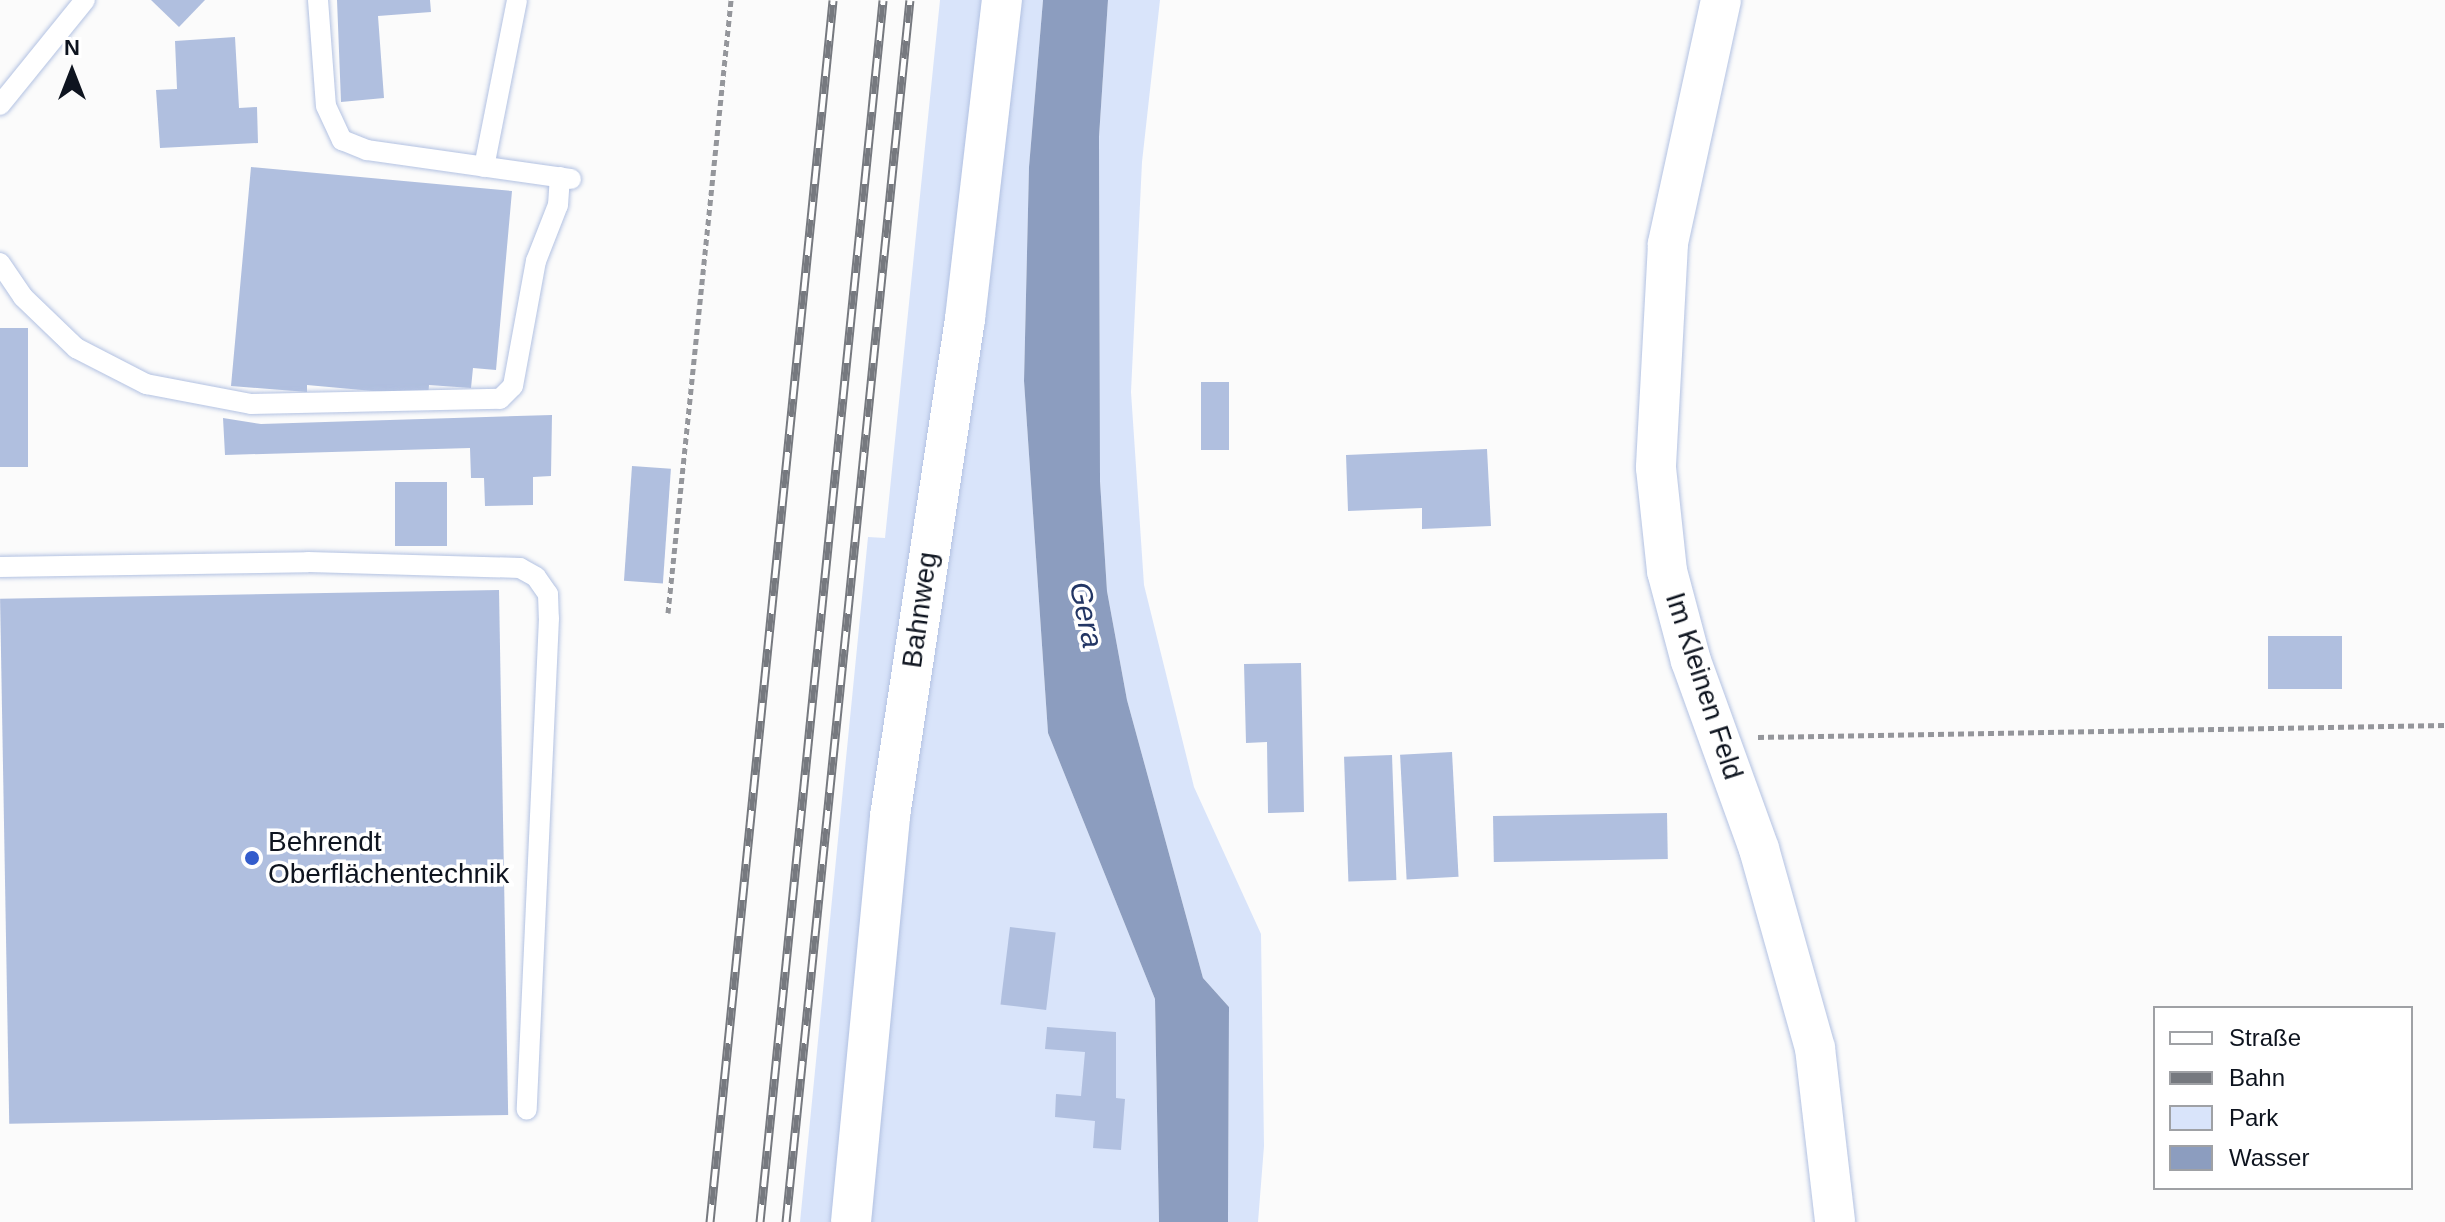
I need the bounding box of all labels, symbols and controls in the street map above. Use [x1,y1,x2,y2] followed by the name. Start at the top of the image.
[32,32,112,112] north arrow
[64,35,80,60] text: N
[895,550,945,670] street label: Bahnweg
[1061,579,1111,651] water label: Gera
[1658,588,1750,784] street label: Im Kleinen Feld
[268,825,509,891] place label: Behrendt Oberflächentechnik
[243,849,261,867] marker: Behrendt Oberflächentechnik
[2153,1006,2413,1190] legend
[2229,1024,2301,1051] text: Straße
[2229,1064,2285,1091] text: Bahn
[2229,1104,2278,1131] text: Park
[2229,1144,2309,1171] text: Wasser

